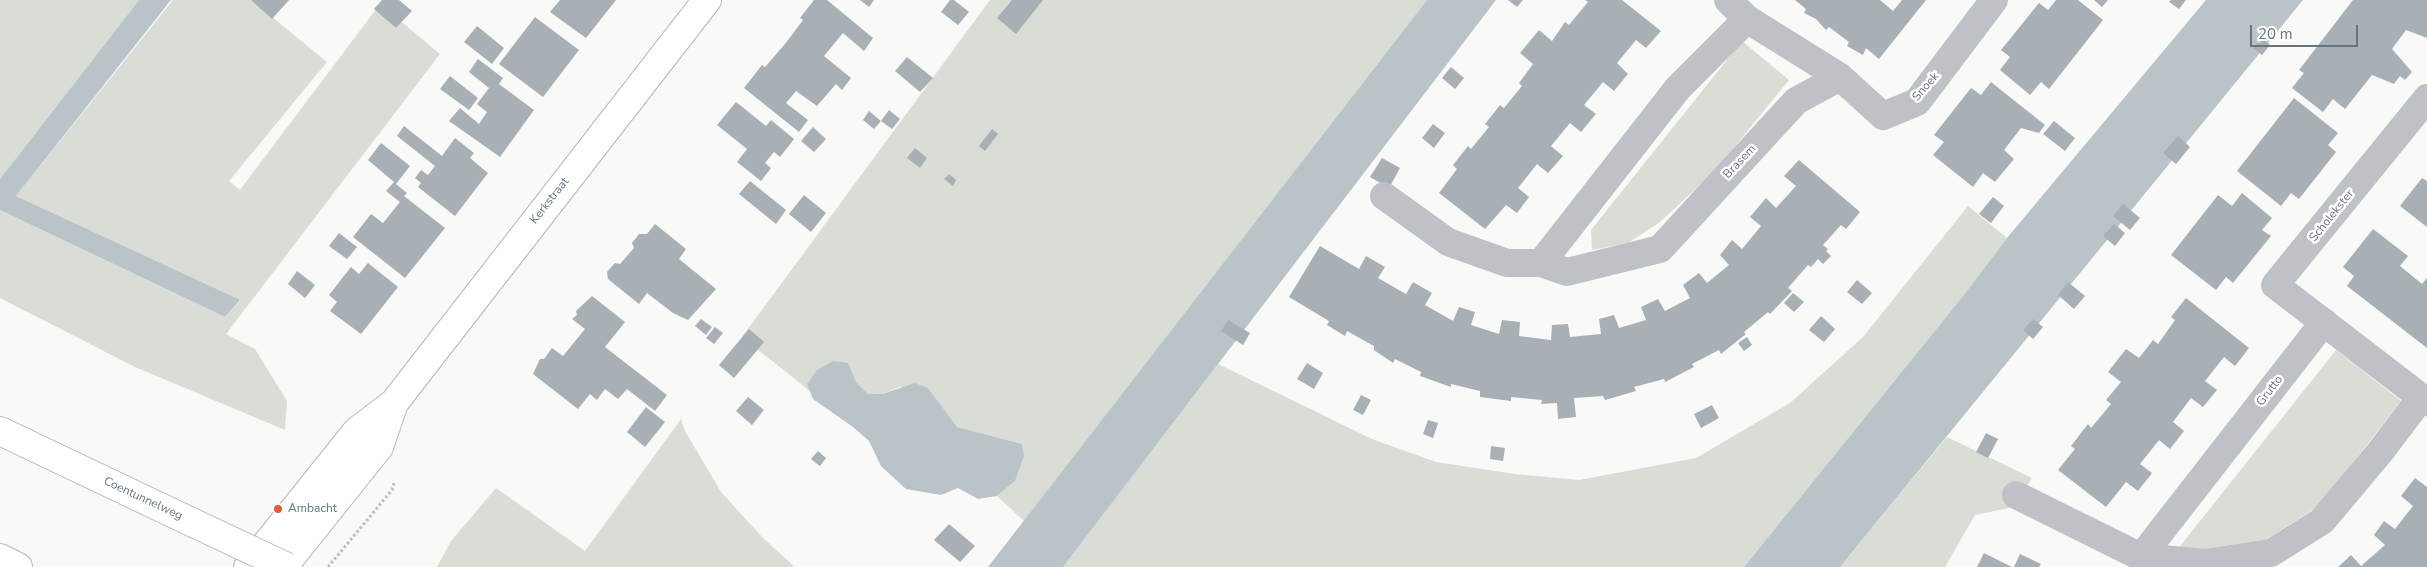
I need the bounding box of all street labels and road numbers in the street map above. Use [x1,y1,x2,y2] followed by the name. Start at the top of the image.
[1910,70,1942,104] street label: Snoek
[1721,142,1759,182] street label: Brasem
[527,175,573,227] street label: Kerkstraat
[2307,187,2357,245] street label: Scholekster
[2254,373,2286,409] street label: Grutto
[101,474,185,524] street label: Coentunnelweg

